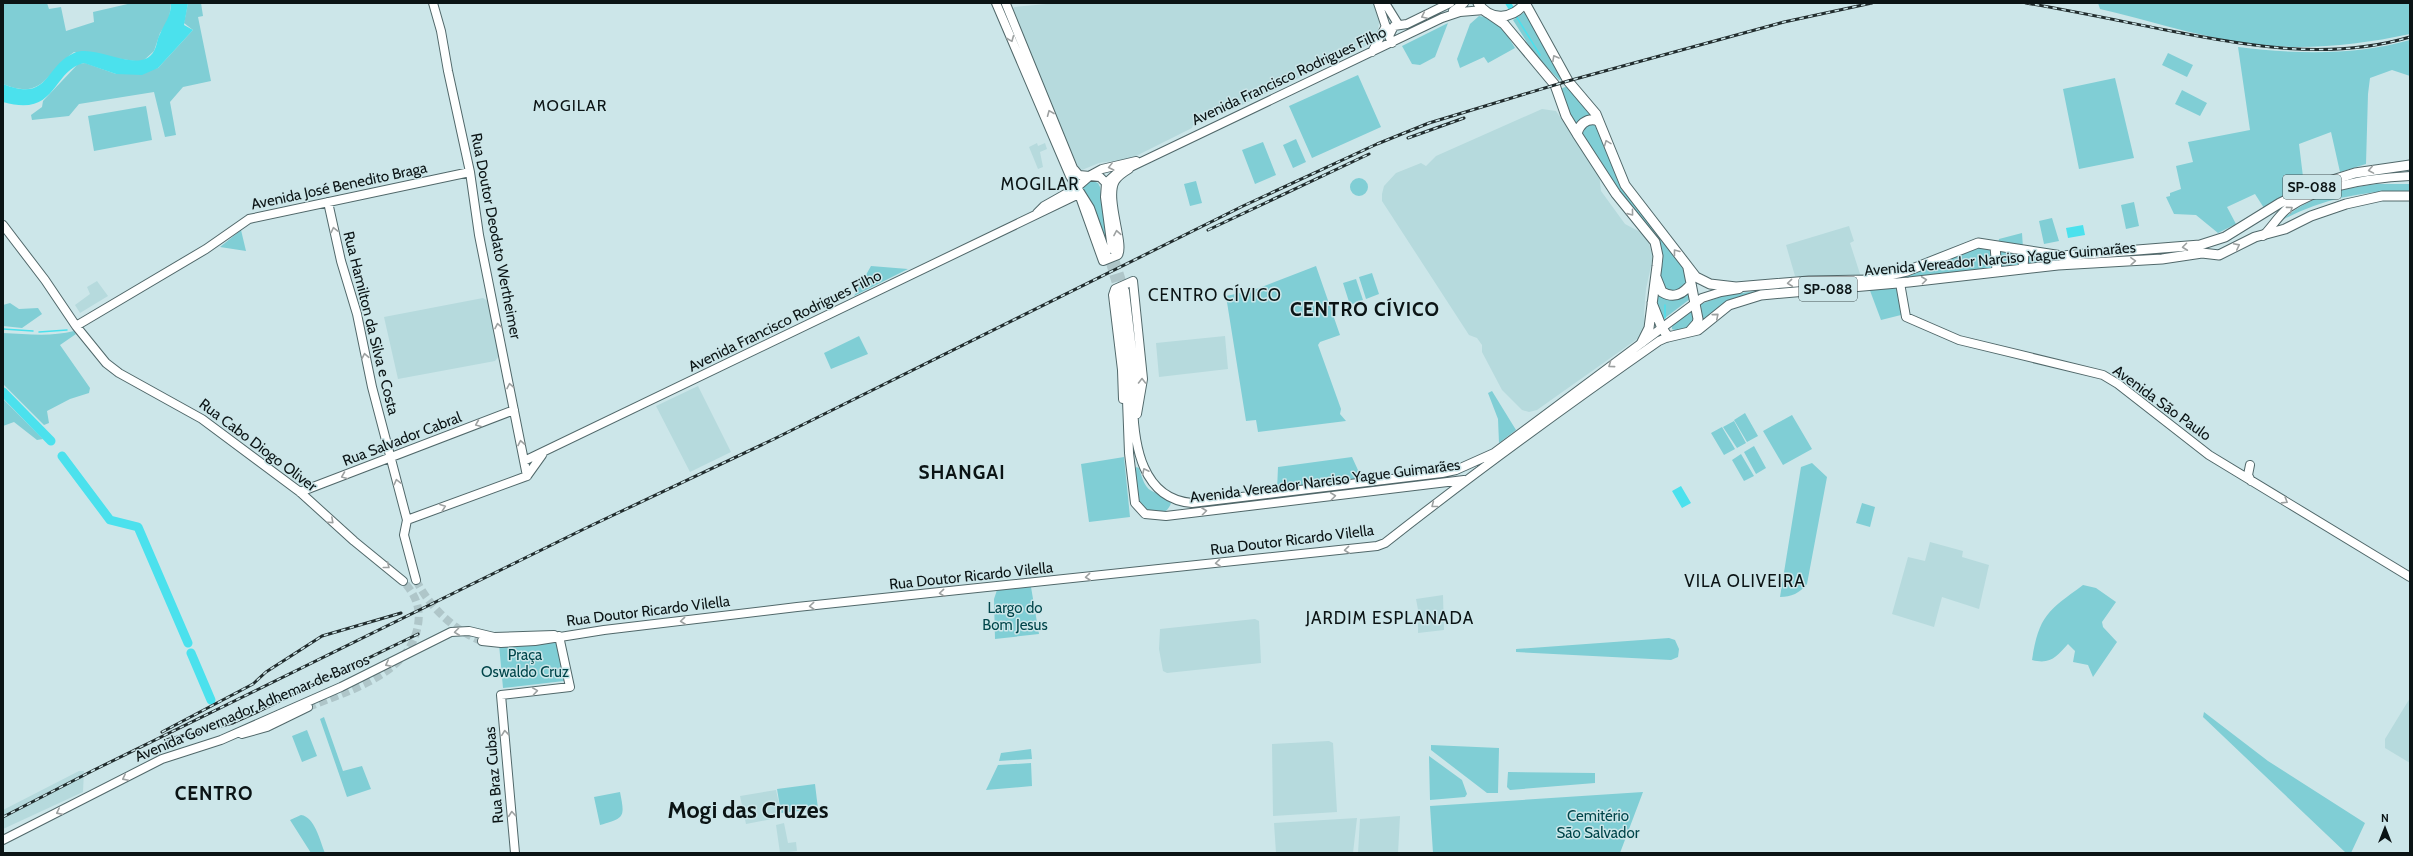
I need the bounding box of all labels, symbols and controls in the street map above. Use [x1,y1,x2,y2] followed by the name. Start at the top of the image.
[1421,11,1429,19] one-way arrow
[1189,23,1389,129] street label: Avenida Francisco Rodrigues Filho
[1006,36,1014,43] one-way arrow
[1553,55,1560,62] one-way arrow
[533,96,607,115] district label: MOGILAR
[1046,109,1054,116] one-way arrow
[467,131,525,341] street label: Rua Doutor Deodato Wertheimer
[1603,140,1611,147] one-way arrow
[249,158,429,213] street label: Avenida José Benedito Braga
[1108,162,1114,170] one-way arrow
[2368,165,2374,174] one-way arrow
[1001,174,1079,194] district label: MOGILAR
[2283,175,2341,199] road number: SP-088
[2286,206,2293,214] one-way arrow
[1627,208,1634,215] one-way arrow
[330,227,338,233] one-way arrow
[339,229,403,417] street label: Rua Hamilton da Silva e Costa
[1113,230,1122,236] one-way arrow
[1864,238,2136,280] street label: Avenida Vereador Narciso Yague Guimarães
[2182,242,2188,251] one-way arrow
[2233,243,2240,251] one-way arrow
[1674,250,1681,257] one-way arrow
[2130,256,2136,265] one-way arrow
[685,266,885,376] street label: Avenida Francisco Rodrigues Filho
[1921,276,1927,285] one-way arrow
[1799,277,1857,301] road number: SP-088
[1787,278,1793,287] one-way arrow
[1148,284,1282,305] district label: CENTRO CÍVICO
[1290,297,1440,321] district label: CENTRO CÍVICO
[1711,313,1719,321] one-way arrow
[495,323,503,329] one-way arrow
[362,353,370,359] one-way arrow
[1608,361,1615,368] one-way arrow
[2109,361,2215,445] street label: Avenida São Paulo
[1138,378,1147,384] one-way arrow
[506,383,515,389] one-way arrow
[196,395,321,495] street label: Rua Cabo Diogo Oliver
[340,408,464,470] street label: Rua Salvador Cabral
[475,420,482,428] one-way arrow
[517,440,525,446] one-way arrow
[1189,455,1461,507] street label: Avenida Vereador Narciso Yague Guimarães
[918,461,1006,484] district label: SHANGAI
[1142,468,1150,475] one-way arrow
[340,472,347,480] one-way arrow
[394,479,402,485] one-way arrow
[1330,492,1337,501] one-way arrow
[2281,496,2288,503] one-way arrow
[1431,500,1438,507] one-way arrow
[440,503,447,512] one-way arrow
[1201,507,1207,516] one-way arrow
[326,516,334,524] one-way arrow
[1209,521,1376,559] street label: Rua Doutor Ricardo Vilella
[1344,545,1350,554] one-way arrow
[888,558,1055,594] street label: Rua Doutor Ricardo Vilella
[1215,559,1221,568] one-way arrow
[382,561,389,568] one-way arrow
[1684,571,1806,591] district label: VILA OLIVEIRA
[1085,573,1091,582] one-way arrow
[939,589,945,598] one-way arrow
[565,592,732,630] street label: Rua Doutor Ricardo Vilella
[982,599,1048,634] park label: Largo do Bom Jesus
[809,602,815,611] one-way arrow
[1305,608,1474,628] district label: JARDIM ESPLANADA
[680,616,686,625] one-way arrow
[454,627,460,636] one-way arrow
[481,646,569,681] park label: Praça Oswaldo Cruz
[132,650,372,766] street label: Avenida Governador Adhemar de Barros
[385,659,392,667] one-way arrow
[532,686,538,695] one-way arrow
[481,726,507,824] street label: Rua Braz Cubas
[501,730,510,736] one-way arrow
[122,774,129,781] one-way arrow
[175,782,253,805] district label: CENTRO
[668,796,829,824] district label: Mogi das Cruzes
[55,807,63,815] one-way arrow
[1557,807,1640,842] park label: Cemitério São Salvador
[2365,808,2405,848] north arrow
[508,811,517,817] one-way arrow
[2381,811,2389,825] text: N

